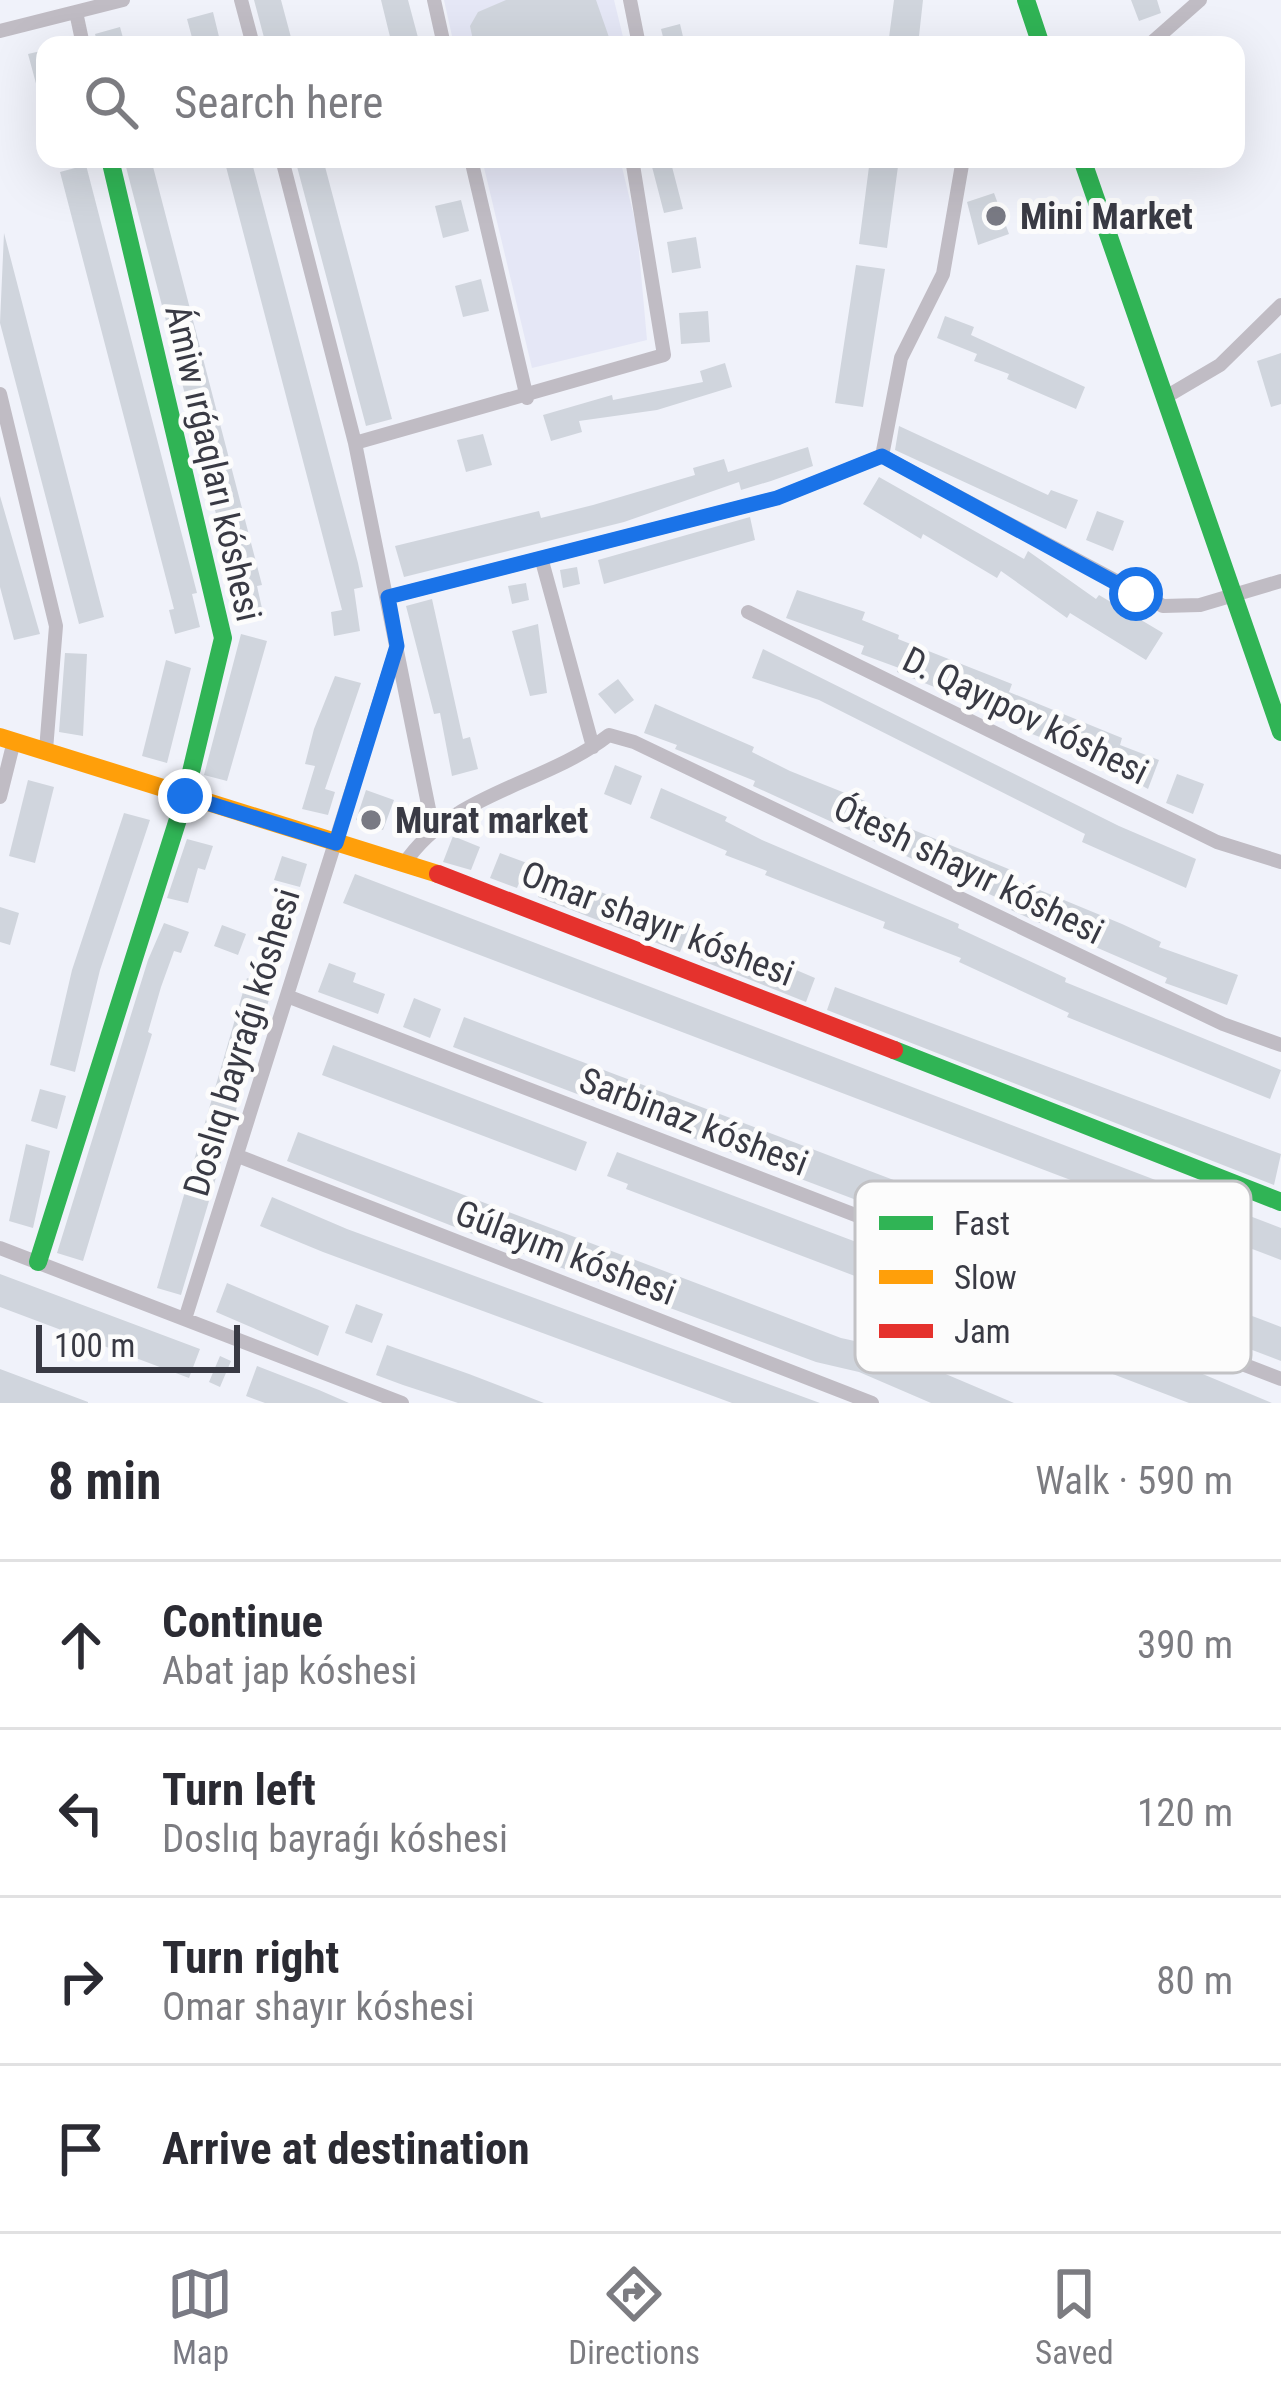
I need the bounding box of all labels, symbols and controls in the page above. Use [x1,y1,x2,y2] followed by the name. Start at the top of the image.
[36,36,1245,168] search box
[78,69,144,135] icon: search
[174,76,383,129] text: Search here
[1020,196,1193,238] place label: Mini Market
[983,203,1009,229] marker: Mini Market
[156,301,271,625] street label: Ámiw ırǵaqları kóshesi
[1109,567,1163,621] route start
[896,638,1155,793] street label: D. Qayıpov kóshesi
[158,769,212,823] route end
[827,786,1110,953] street label: Ótesh shayır kóshesi
[395,800,588,842] place label: Murat market
[358,807,384,833] marker: Murat market
[516,853,800,995] street label: Omar shayır kóshesi
[175,883,309,1201] street label: Doslıq bayraǵı kóshesi
[573,1059,814,1185] street label: Sarbinaz kóshesi
[855,1181,1251,1373] legend
[450,1192,682,1314] street label: Gúlayım kóshesi
[954,1204,1010,1243] text: Fast
[954,1258,1017,1297] text: Slow
[954,1312,1011,1351] text: Jam
[36,1319,240,1372] scale bar
[54,1326,135,1365] text: 100 m
[48,1452,161,1511] text: 8 min
[1035,1458,1233,1504] text: Walk · 590 m
[162,1595,323,1648] text: Continue
[48,1612,114,1678] icon: ahead
[1137,1622,1233,1668] text: 390 m
[162,1648,417,1694] text: Abat jap kóshesi
[162,1763,316,1816] text: Turn left
[48,1780,114,1846] icon: left
[1137,1790,1233,1836] text: 120 m
[162,1816,508,1862] text: Doslıq bayraǵı kóshesi
[162,1931,339,1984] text: Turn right
[48,1948,114,2014] icon: right
[1156,1958,1233,2004] text: 80 m
[162,1984,474,2030] text: Omar shayır kóshesi
[48,2116,114,2182] icon: arrive
[162,2122,530,2175] text: Arrive at destination
[167,2261,233,2372] tab: Map
[568,2261,700,2372] tab: Directions
[1035,2261,1114,2372] tab: Saved

